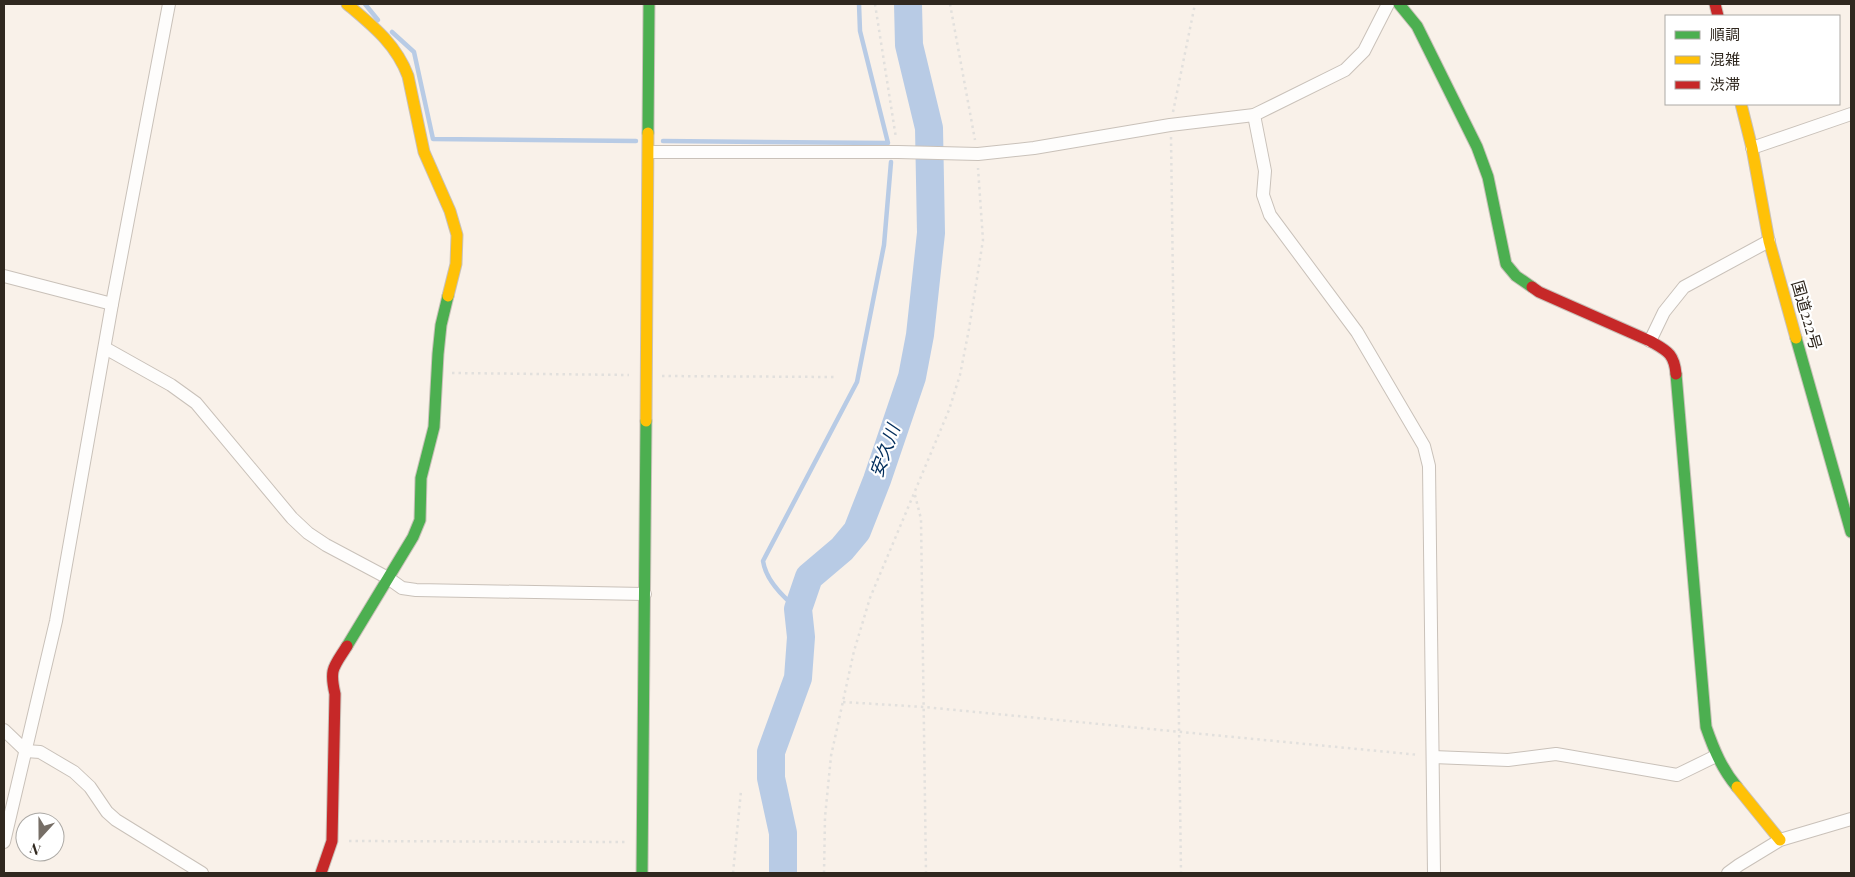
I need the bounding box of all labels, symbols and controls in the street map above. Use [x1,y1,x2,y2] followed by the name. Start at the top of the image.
[1665,15,1840,105] legend
[1710,24,1740,44] text: 順調
[1710,49,1740,69] text: 混雑
[1710,74,1740,94] text: 渋滞
[1788,278,1827,352] street label: 国道222号
[864,419,905,480] water label: 安久川
[15,812,65,862] north arrow
[27,839,43,860] text: N

